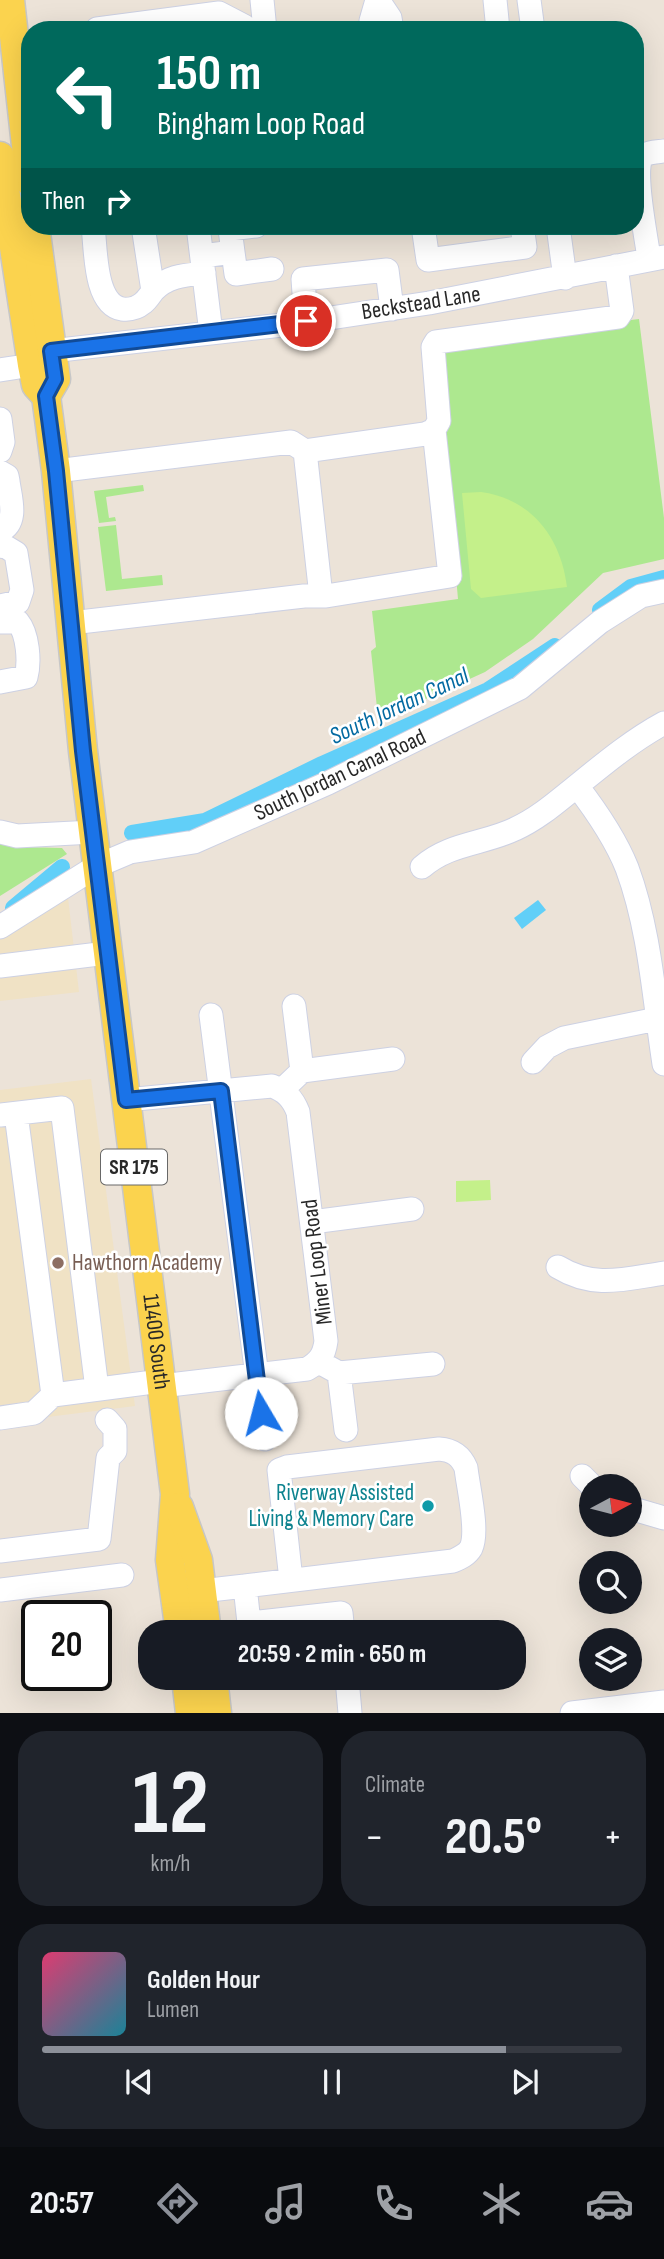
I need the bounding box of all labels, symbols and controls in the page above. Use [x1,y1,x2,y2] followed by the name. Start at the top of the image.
[157,45,261,104] text: 150 m
[42,49,133,140] icon: left
[157,105,365,144] text: Bingham Loop Road
[99,182,137,220] icon: right
[42,186,85,217] text: Then
[360,280,482,326] street label: Beckstead Lane
[276,291,336,351] pin
[287,302,325,340] icon: arrive
[325,661,474,751] water label: South Jordan Canal
[250,723,430,827] street label: South Jordan Canal Road
[101,1150,167,1184] road number: SR 175
[295,1198,339,1326] street label: Miner Loop Road
[72,1249,222,1277] place label: Hawthorn Academy
[50,1255,66,1271] marker: Hawthorn Academy
[136,1293,176,1391] street label: 11400 South
[224,1376,298,1450] position arrow
[579,1474,642,1536] north arrow
[579,1474,642,1691] map controls
[248,1479,414,1533] place label: Riverway Assisted Living & Memory Care
[420,1498,436,1514] marker: Riverway Assisted Living & Memory Care
[579,1551,642,1614] button: search
[21,1600,112,1691] speed limit sign: 20
[579,1628,642,1691] button: layers
[238,1639,426,1670] text: 20:59 · 2 min · 650 m
[132,1750,209,1859] text: 12
[365,1771,425,1799] text: Climate
[445,1806,542,1869] text: 20.5°
[365,1815,384,1860] text: −
[603,1815,622,1860] text: +
[151,1850,190,1878] text: km/h
[147,1965,260,1996] text: Golden Hour
[147,1996,199,2024] text: Lumen
[120,2063,158,2101] icon: previous
[313,2063,351,2101] icon: pause
[506,2063,544,2101] icon: next
[153,2179,202,2228] icon: directions
[261,2179,310,2228] icon: music
[369,2179,418,2228] icon: phone
[477,2179,526,2228] icon: climate
[585,2179,634,2228] icon: car
[30,2184,94,2223] text: 20:57

